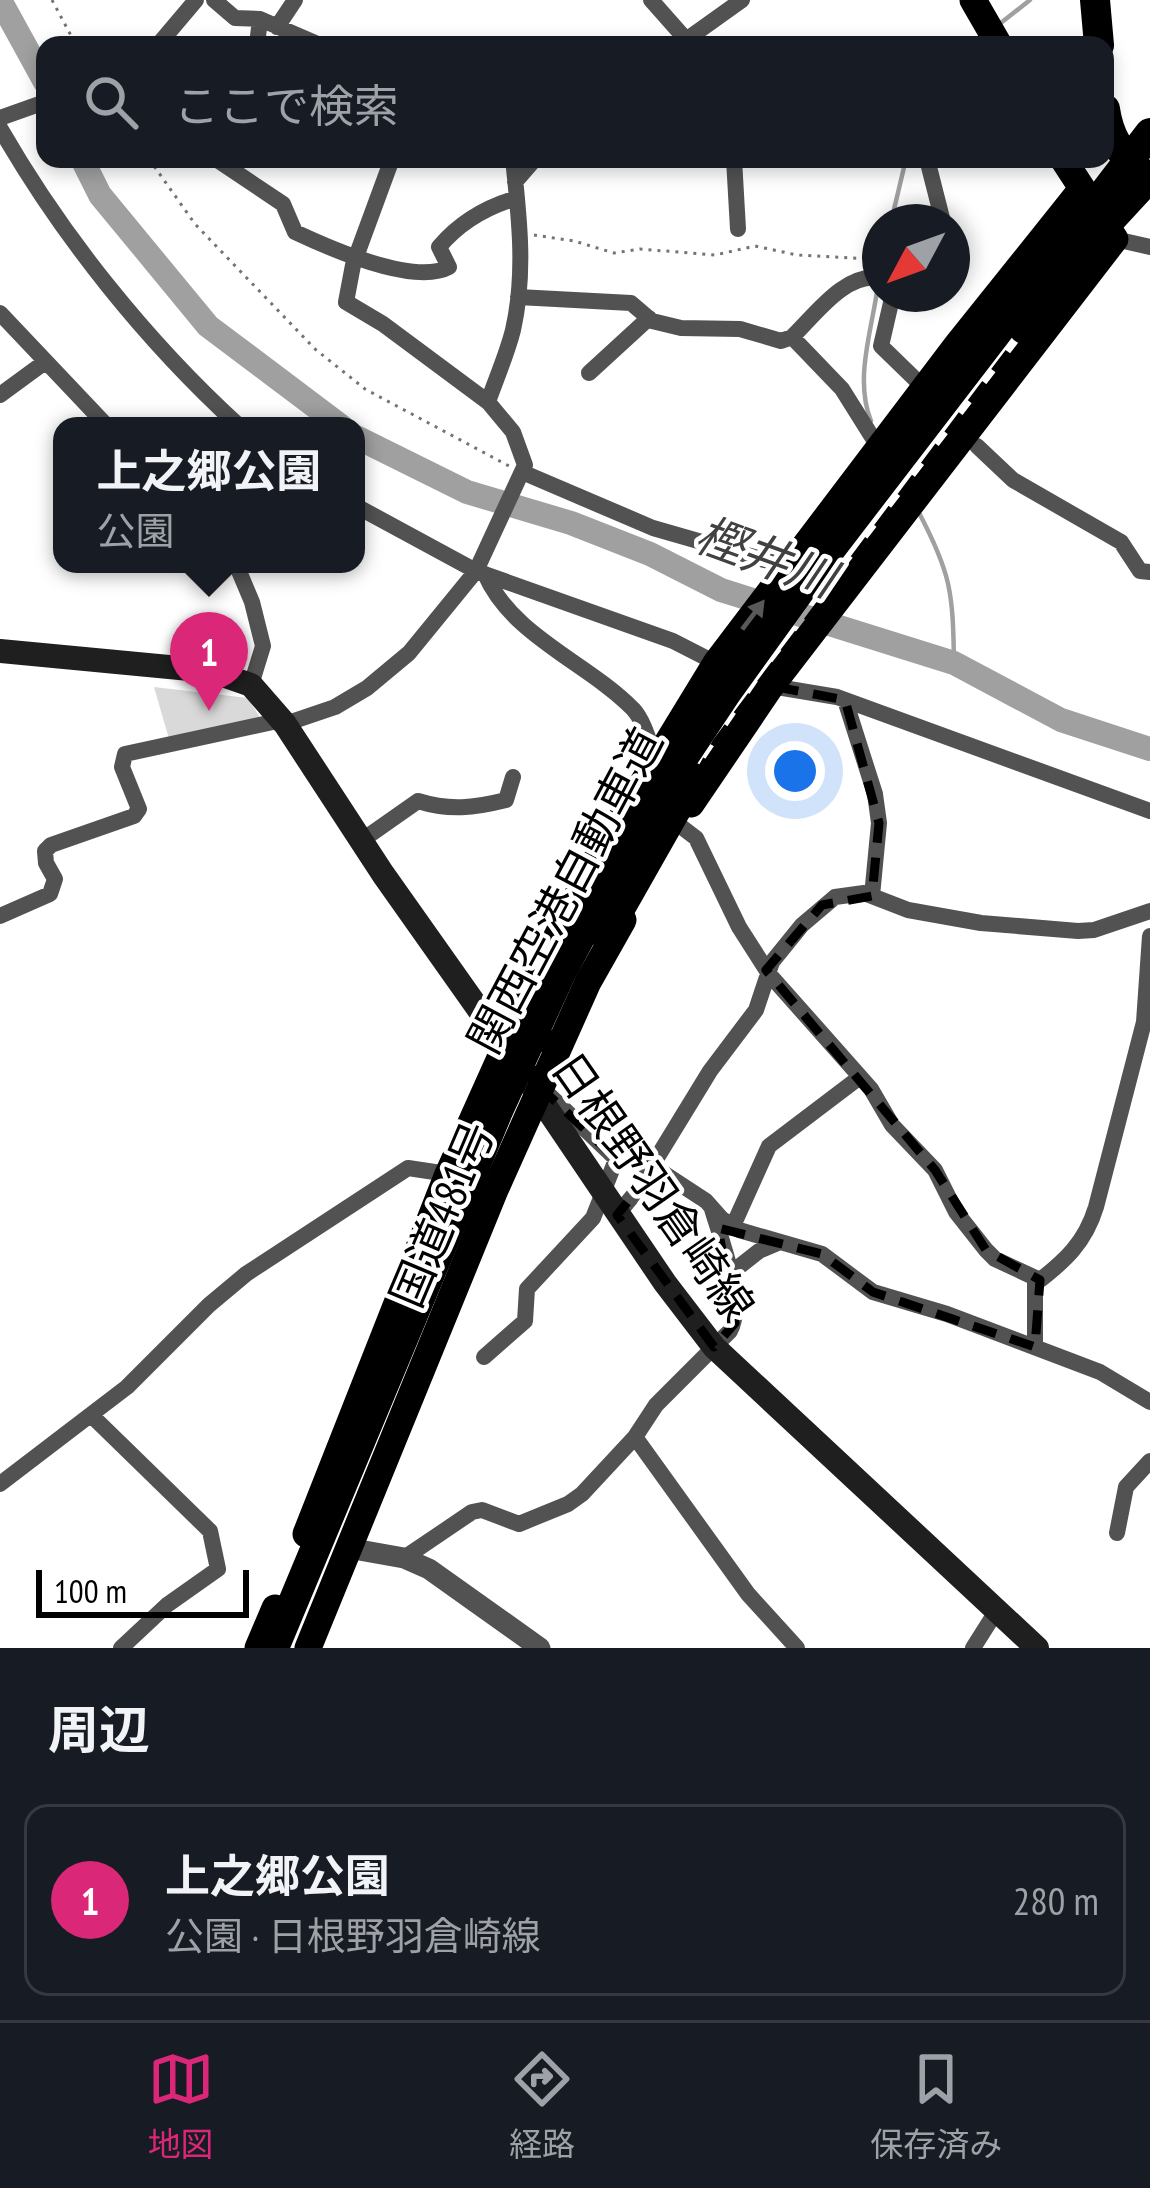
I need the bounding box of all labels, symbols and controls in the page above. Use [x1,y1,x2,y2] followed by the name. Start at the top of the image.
[36,36,1114,168] search box
[78,69,144,135] icon: search
[174,76,399,134] text: ここで検索
[862,204,970,312] north arrow
[53,417,365,573] popup
[96,441,322,499] text: 上之郷公園
[688,502,849,611] water label: 樫井川
[96,505,175,556] text: 公園
[740,599,764,631] one-way arrow
[170,612,248,711] pin: 1
[454,717,674,1063] street label: 関西空港自動車道
[765,741,825,801] your location
[540,1040,768,1332] street label: 日根野羽倉崎線
[376,1113,506,1315] street label: 国道481号
[36,1564,249,1617] scale bar
[54,1569,127,1612] text: 100 m
[48,1696,150,1762] text: 周辺
[165,1846,390,1904] text: 上之郷公園
[81,1875,99,1926] text: 1
[1013,1875,1099,1926] text: 280 m
[165,1910,541,1961] text: 公園 · 日根野羽倉崎線
[148,2046,214,2166] tab: 地図
[509,2046,575,2166] tab: 経路
[870,2046,1002,2166] tab: 保存済み

